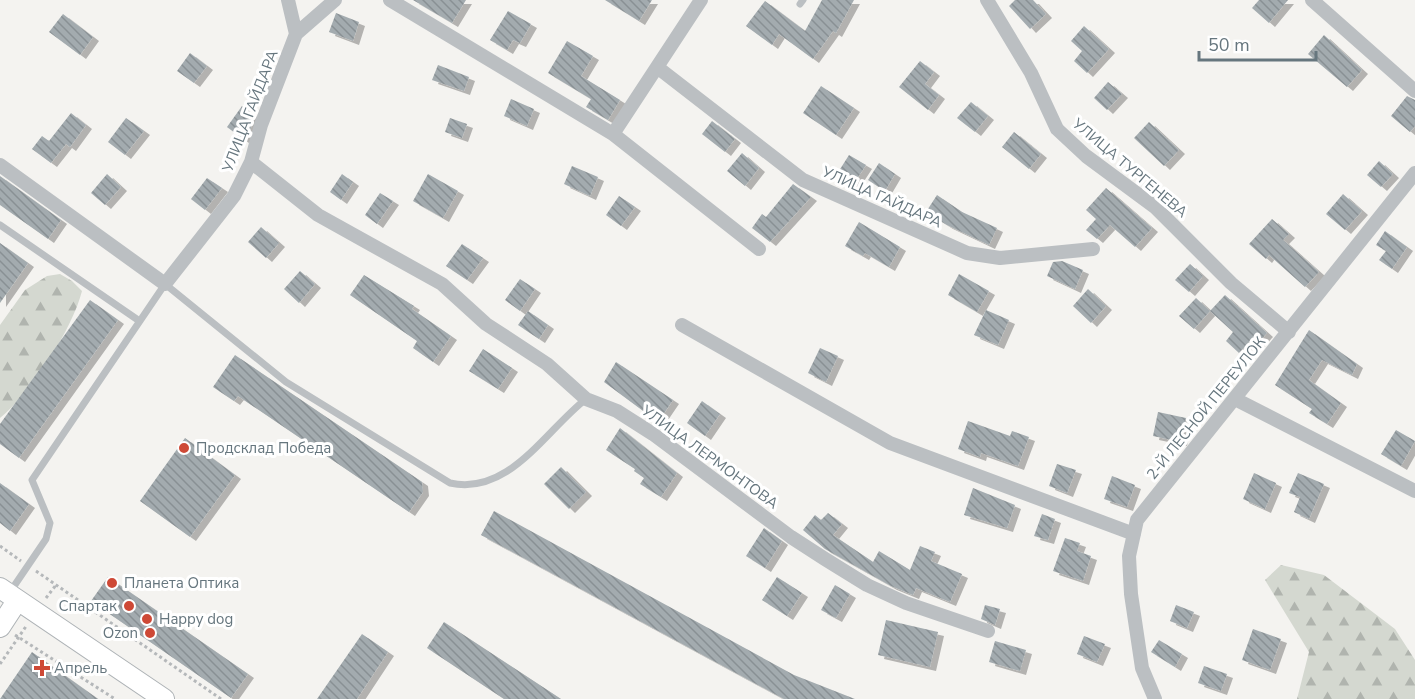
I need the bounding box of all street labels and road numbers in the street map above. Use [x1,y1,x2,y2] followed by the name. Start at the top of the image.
[217,47,283,176] street label: УЛИЦА ГАЙДАРА
[1067,113,1192,222] street label: УЛИЦА ТУРГЕНЕВА
[818,161,945,232] street label: УЛИЦА ГАЙДАРА
[1142,332,1270,484] street label: 2-Й ЛЕСНОЙ ПЕРЕУЛОК
[637,400,782,513] street label: УЛИЦА ЛЕРМОНТОВА

